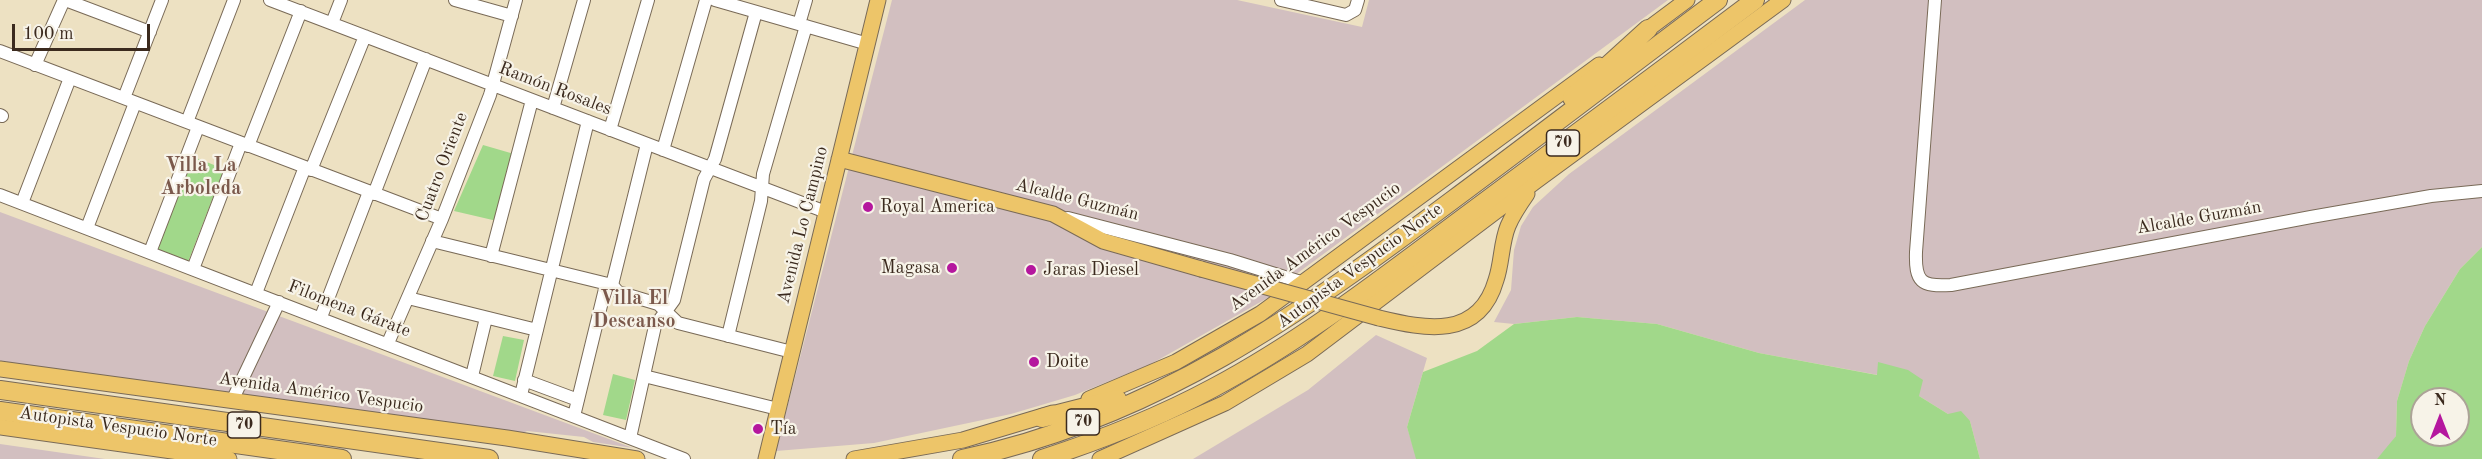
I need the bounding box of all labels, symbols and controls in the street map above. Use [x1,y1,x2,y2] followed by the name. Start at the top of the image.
[15,12,153,50] scale bar
[23,25,74,43] text: 100 m
[495,58,615,120] street label: Ramón Rosales
[411,109,473,225] street label: Cuatro Oriente
[1546,130,1580,156] road number: 70
[773,144,833,306] street label: Avenida Lo Campino
[161,154,241,201] district label: Villa La Arboleda
[1013,174,1141,226] street label: Alcalde Guzmán
[1225,178,1405,316] street label: Avenida Américo Vespucio
[880,196,995,218] place label: Royal America
[2135,196,2263,240] street label: Alcalde Guzmán
[1273,199,1447,333] street label: Autopista Vespucio Norte
[861,200,875,214] marker: Royal America
[881,257,940,279] place label: Magasa
[1043,259,1139,281] place label: Jaras Diesel
[945,261,959,275] marker: Magasa
[1024,263,1038,277] marker: Jaras Diesel
[285,276,413,342] street label: Filomena Gárate
[592,287,676,334] district label: Villa El Descanso
[1046,351,1088,373] place label: Doite
[1027,355,1041,369] marker: Doite
[217,368,425,418] street label: Avenida Américo Vespucio
[2410,387,2470,447] north arrow
[2434,393,2446,409] text: N
[18,402,218,452] street label: Autopista Vespucio Norte
[1066,409,1100,435] road number: 70
[228,412,260,438] road number: 70
[770,418,797,440] place label: Tía
[751,422,765,436] marker: Tía

